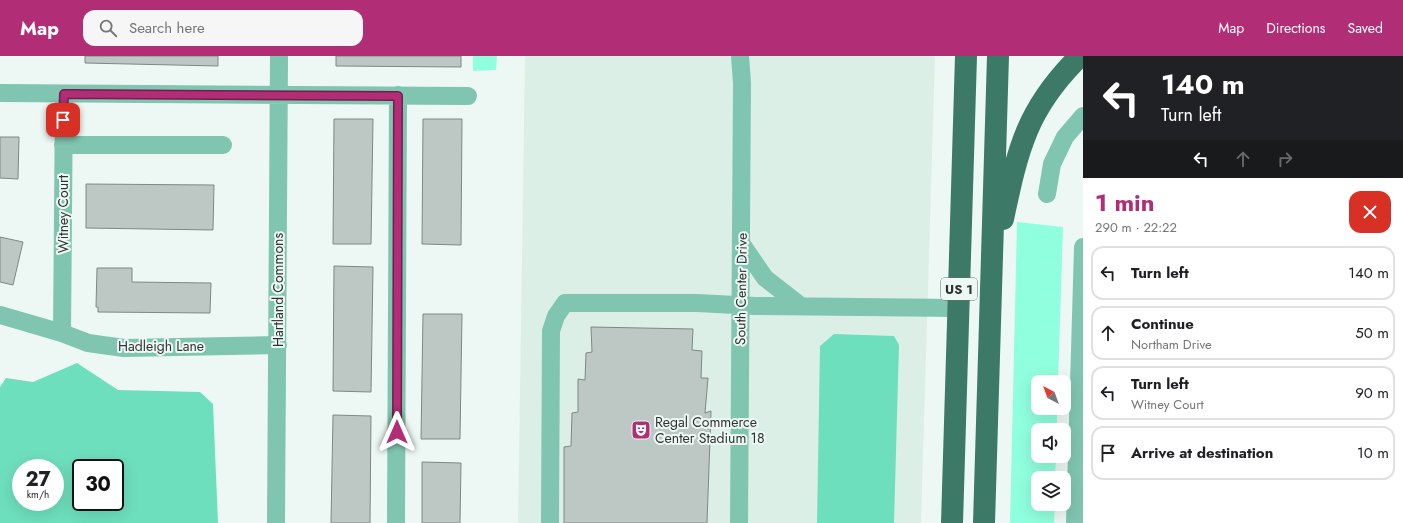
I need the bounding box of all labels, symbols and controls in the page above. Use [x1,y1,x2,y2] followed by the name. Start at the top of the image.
[83,10,363,46] search box
[20,15,59,42] text: Map
[97,17,119,39] icon: search
[129,17,205,39] text: Search here
[1218,18,1244,38] text: Map
[1266,18,1326,38] text: Directions
[1348,18,1383,38] text: Saved
[1161,64,1245,105] text: 140 m
[1095,72,1147,124] icon: left
[1161,102,1221,128] text: Turn left
[46,103,80,137] pin
[52,109,74,131] icon: arrive
[1190,148,1212,170] icon: left
[1232,148,1254,170] icon: ahead
[1274,148,1296,170] icon: right
[53,174,73,253] street label: Witney Court
[1095,185,1155,220] text: 1 min
[1349,191,1391,233] button: close
[1095,218,1177,237] text: 290 m · 22:22
[268,233,288,347] street label: Hartland Commons
[730,233,752,345] street label: South Center Drive
[1097,262,1119,284] icon: left
[1131,262,1189,284] text: Turn left
[1348,262,1389,284] text: 140 m
[941,278,977,300] road number: US 1
[1131,313,1194,335] text: Continue
[1097,322,1119,344] icon: ahead
[1355,322,1389,344] text: 50 m
[1131,335,1212,354] text: Northam Drive
[118,336,204,356] street label: Hadleigh Lane
[1131,373,1189,395] text: Turn left
[1031,375,1071,415] north arrow
[1031,375,1071,511] map controls
[1097,382,1119,404] icon: left
[1355,382,1389,404] text: 90 m
[1131,395,1204,414] text: Witney Court
[376,411,418,453] position arrow
[655,412,765,448] place label: Regal Commerce Center Stadium 18
[630,419,652,441] theatre icon: Regal Commerce Center Stadium 18
[1031,423,1071,463] button: sound
[1097,442,1119,464] icon: arrive
[1131,442,1273,464] text: Arrive at destination
[1357,442,1389,464] text: 10 m
[72,459,124,511] speed limit sign: 30
[25,465,51,494] text: 27
[1031,471,1071,511] button: layers
[27,487,49,502] text: km/h

